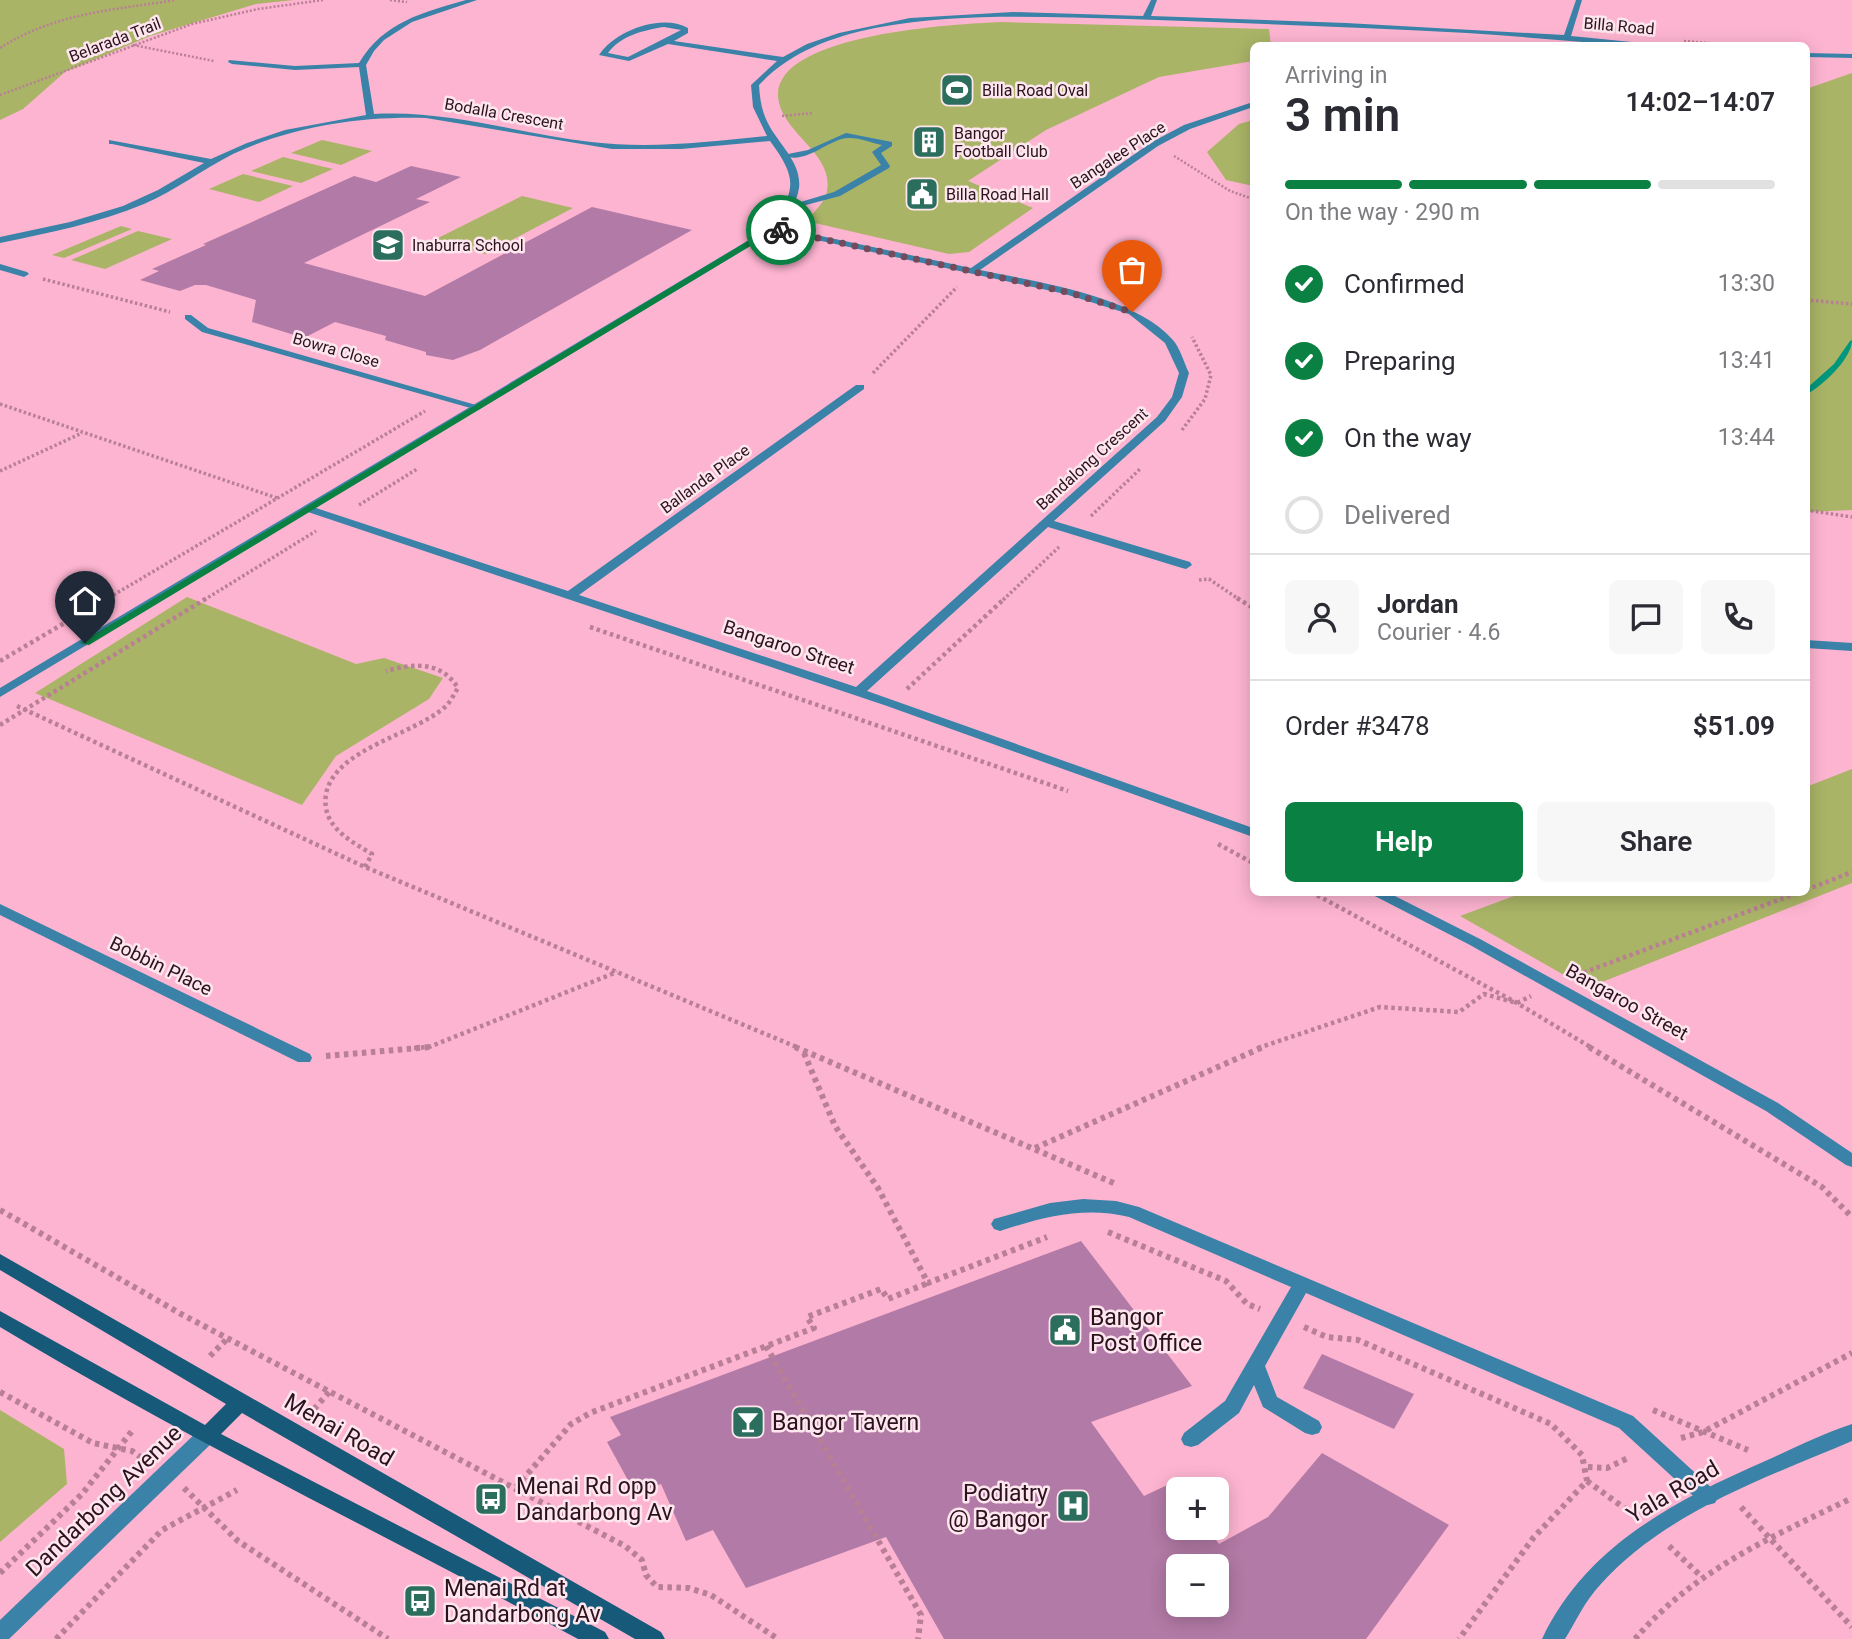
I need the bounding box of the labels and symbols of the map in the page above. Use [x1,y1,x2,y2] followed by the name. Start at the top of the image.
[1583,13,1655,39] street label: Billa Road
[66,14,164,66] street label: Belarada Trail
[938,71,976,109] sports icon: Billa Road Oval
[982,81,1088,100] place label: Billa Road Oval
[443,94,565,134] street label: Bodalla Crescent
[1067,117,1169,193] street label: Bangalee Place
[910,123,948,161] building icon: Bangor Football Club
[954,124,1048,161] place label: Bangor Football Club
[903,175,941,213] public building icon: Billa Road Hall
[946,185,1049,204] place label: Billa Road Hall
[746,195,816,265] courier
[369,226,407,264] school or university icon: Inaburra School
[412,236,524,255] place label: Inaburra School
[1102,240,1162,312] pin
[291,329,381,371] street label: Bowra Close
[1032,404,1152,514] street label: Bandalong Crescent
[657,440,753,518] street label: Ballanda Place
[55,571,115,643] pin
[721,615,857,679] street label: Bangaroo Street
[106,931,216,1001] street label: Bobbin Place
[1562,959,1692,1045] street label: Bangaroo Street
[1090,1304,1202,1357] place label: Bangor Post Office
[1046,1311,1084,1349] public building icon: Bangor Post Office
[280,1388,398,1472] street label: Menai Road
[729,1403,767,1441] bar icon: Bangor Tavern
[772,1409,919,1436] place label: Bangor Tavern
[20,1420,188,1582] street label: Dandarbong Avenue
[1622,1455,1724,1529] street label: Yala Road
[516,1473,673,1526] place label: Menai Rd opp Dandarbong Av
[472,1480,510,1518] bus stop icon: Menai Rd opp Dandarbong Av
[948,1480,1048,1533] place label: Podiatry @ Bangor
[1054,1487,1092,1525] hospital icon: Podiatry @ Bangor
[444,1575,601,1628] place label: Menai Rd at Dandarbong Av
[401,1582,439,1620] bus stop icon: Menai Rd at Dandarbong Av

